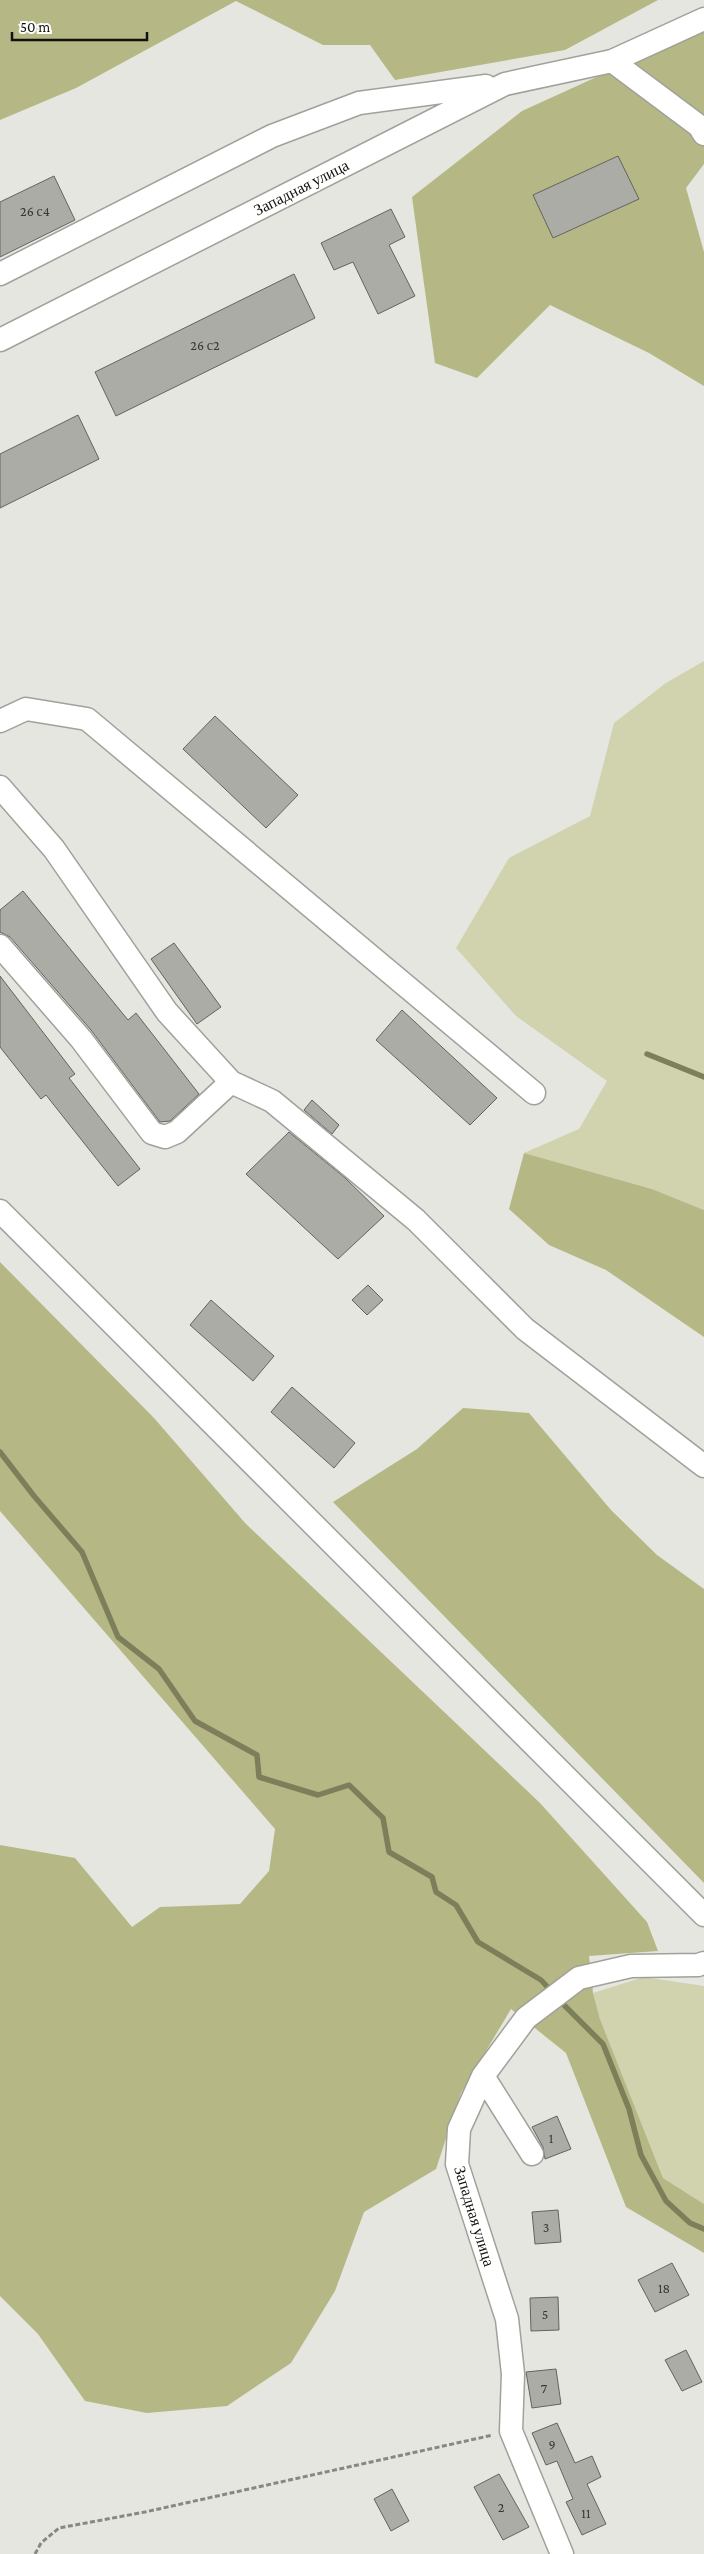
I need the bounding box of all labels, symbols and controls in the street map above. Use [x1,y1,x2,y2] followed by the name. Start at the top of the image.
[12,10,148,42] scale bar
[20,19,50,35] text: 50 m
[251,156,352,220] street label: Западная улица
[20,203,50,219] house number: 26 с4
[190,337,220,353] house number: 26 с2
[549,2130,554,2146] house number: 1
[450,2164,498,2269] street label: Западная улица
[543,2219,549,2235] house number: 3
[658,2280,670,2296] house number: 18
[542,2306,548,2322] house number: 5
[541,2380,548,2396] house number: 7
[548,2436,556,2452] house number: 9
[498,2499,505,2515] house number: 2
[581,2505,591,2521] house number: 11

